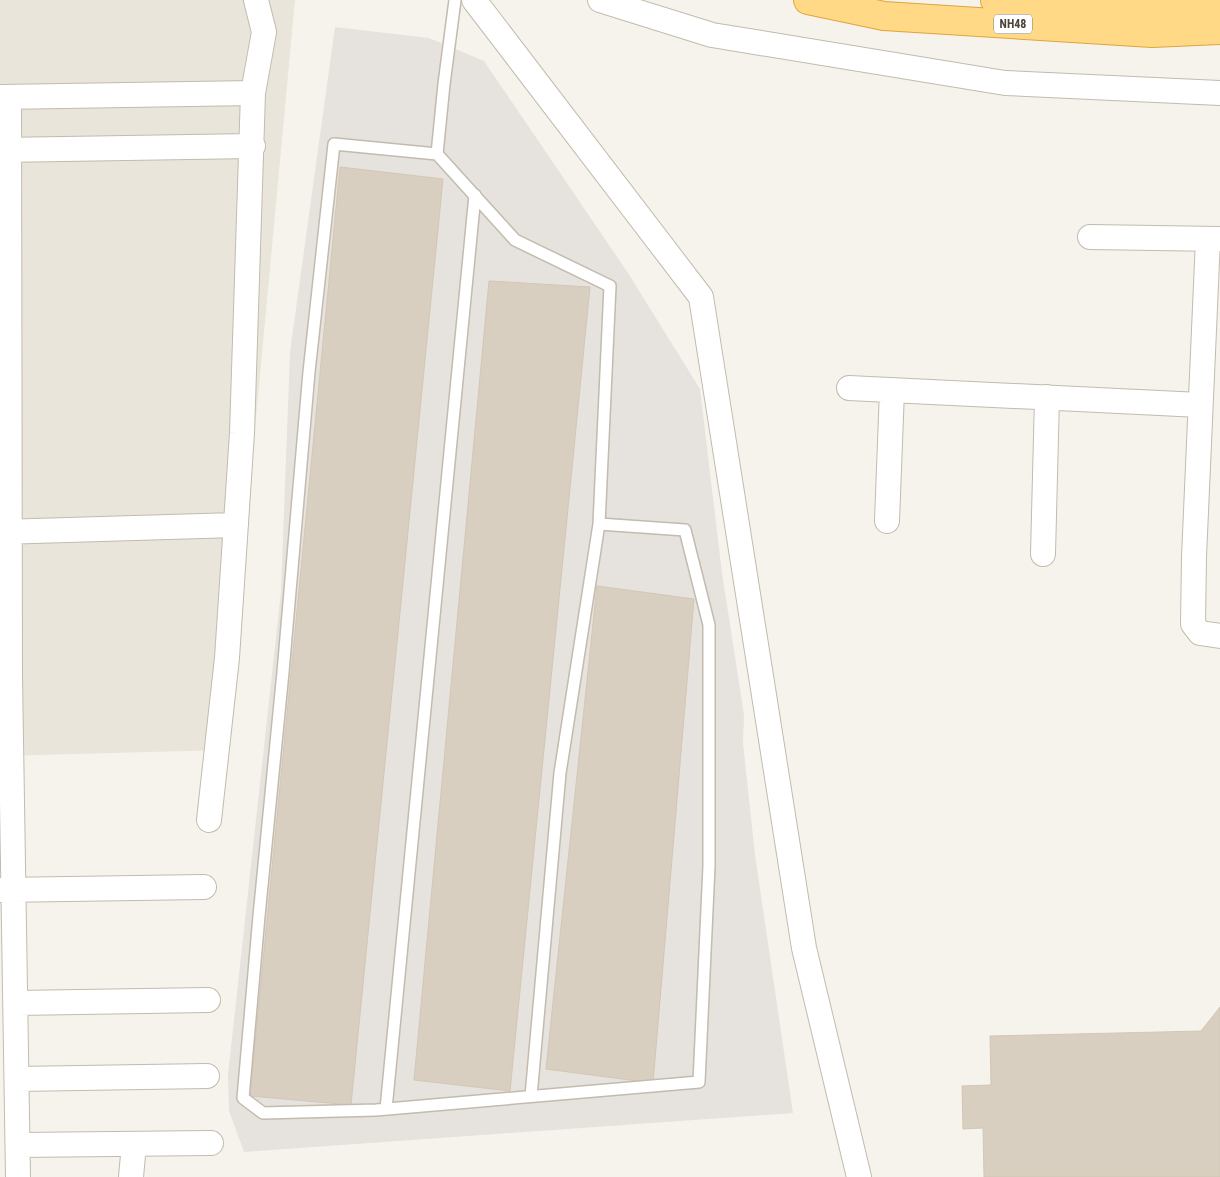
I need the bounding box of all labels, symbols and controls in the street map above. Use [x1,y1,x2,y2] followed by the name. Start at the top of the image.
[994,14,1032,34] road number: NH48

